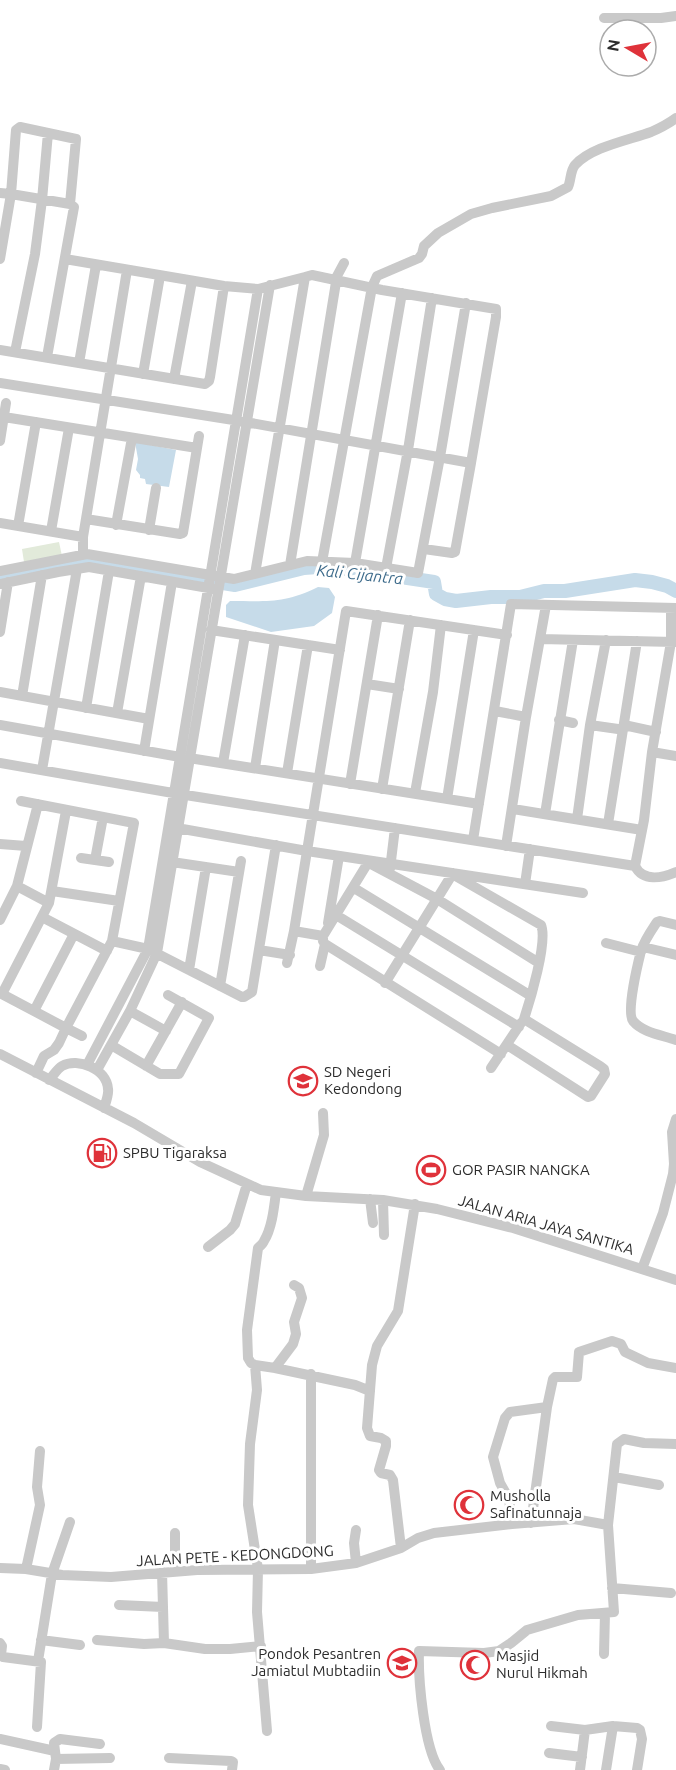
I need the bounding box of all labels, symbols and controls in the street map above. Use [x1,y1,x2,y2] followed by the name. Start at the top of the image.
[598,18,658,78] north arrow
[603,38,623,53] text: N
[316,561,404,588] water label: Kali Cijantra
[324,1063,402,1097] place label: SD Negeri Kedondong
[287,1065,319,1097] school or university icon: SD Negeri Kedondong
[86,1137,118,1169] fuel station icon: SPBU Tigaraksa
[123,1144,227,1161] place label: SPBU Tigaraksa
[415,1154,447,1186] sports icon: GOR PASIR NANGKA
[452,1161,590,1178] place label: GOR PASIR NANGKA
[456,1191,636,1258] street label: JALAN ARIA JAYA SANTIKA
[490,1487,582,1521] place label: Musholla Safinatunnaja
[453,1489,485,1521] mosque icon: Musholla Safinatunnaja
[136,1542,334,1569] street label: JALAN PETE - KEDONGDONG
[251,1645,381,1679] place label: Pondok Pesantren Jamiatul Mubtadiin
[386,1647,418,1679] school or university icon: Pondok Pesantren Jamiatul Mubtadiin
[496,1647,588,1681] place label: Masjid Nurul Hikmah
[459,1649,491,1681] mosque icon: Masjid Nurul Hikmah

